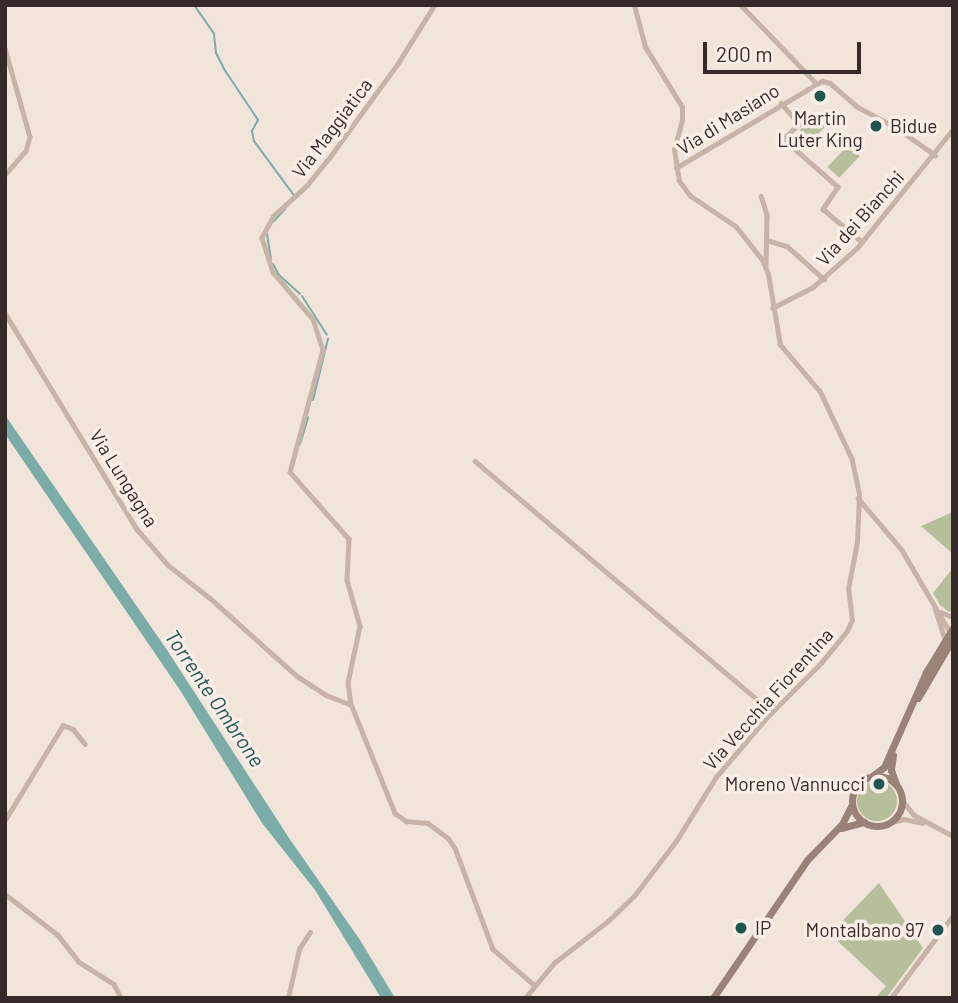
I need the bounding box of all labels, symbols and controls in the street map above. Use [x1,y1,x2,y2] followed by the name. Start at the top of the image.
[706,28,864,72] scale bar
[716,41,773,66] text: 200 m
[287,74,377,182] street label: Via Maggiatica
[673,79,783,159] street label: Via di Masiano
[812,88,828,104] marker: Martin Luter King
[777,107,863,151] place label: Martin Luter King
[890,115,937,137] place label: Bidue
[868,118,884,134] marker: Bidue
[811,166,909,270] street label: Via dei Bianchi
[85,425,163,531] street label: Via Lungagna
[698,623,838,775] street label: Via Vecchia Fiorentina
[160,624,270,772] water label: Torrente Ombrone
[725,773,865,795] place label: Moreno Vannucci
[871,776,887,792] marker: Moreno Vannucci
[755,917,771,939] place label: IP
[806,919,924,941] place label: Montalbano 97
[733,920,749,936] marker: IP
[930,922,946,938] marker: Montalbano 97

